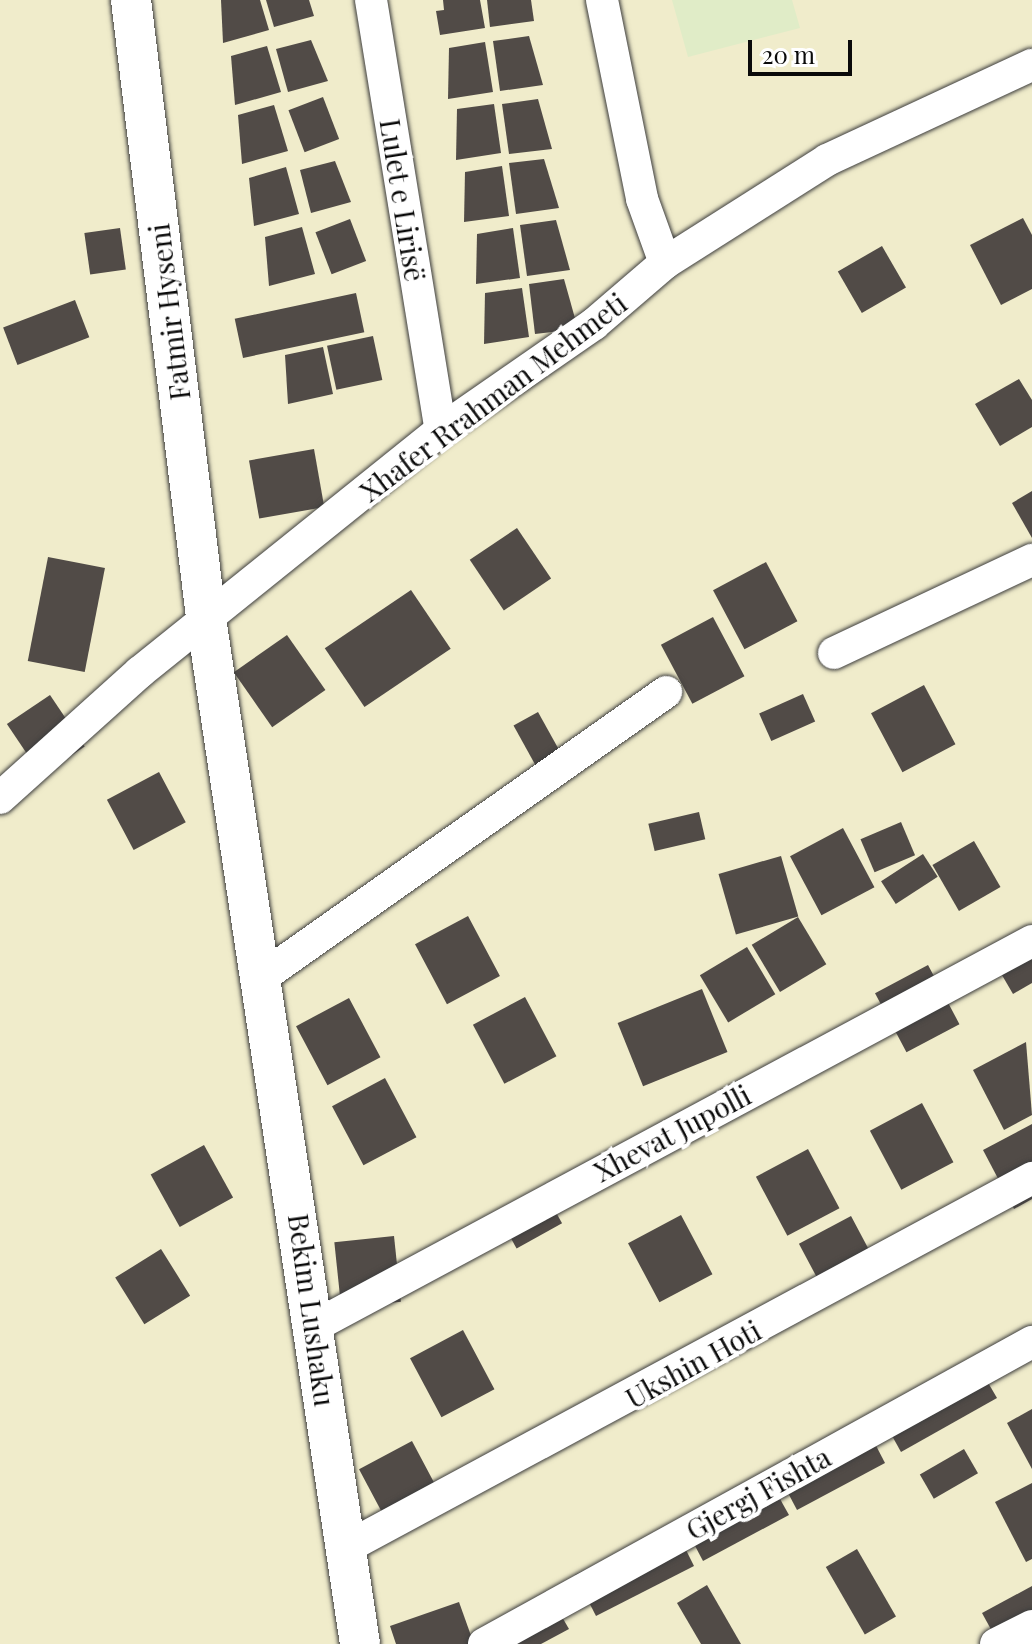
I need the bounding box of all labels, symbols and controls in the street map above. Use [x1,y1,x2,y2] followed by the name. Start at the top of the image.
[752,24,856,74] scale bar
[762,38,815,70] text: 20 m
[374,116,432,284] street label: Lulet e Lirisë
[141,222,197,402] street label: Fatmir Hyseni
[353,286,633,508] street label: Xhafer Rrahman Mehmeti
[588,1078,756,1188] street label: Xhevat Jupolli
[282,1211,342,1409] street label: Bekim Lushaku
[620,1313,766,1415] street label: Ukshin Hoti
[680,1440,836,1546] street label: Gjergj Fishta

